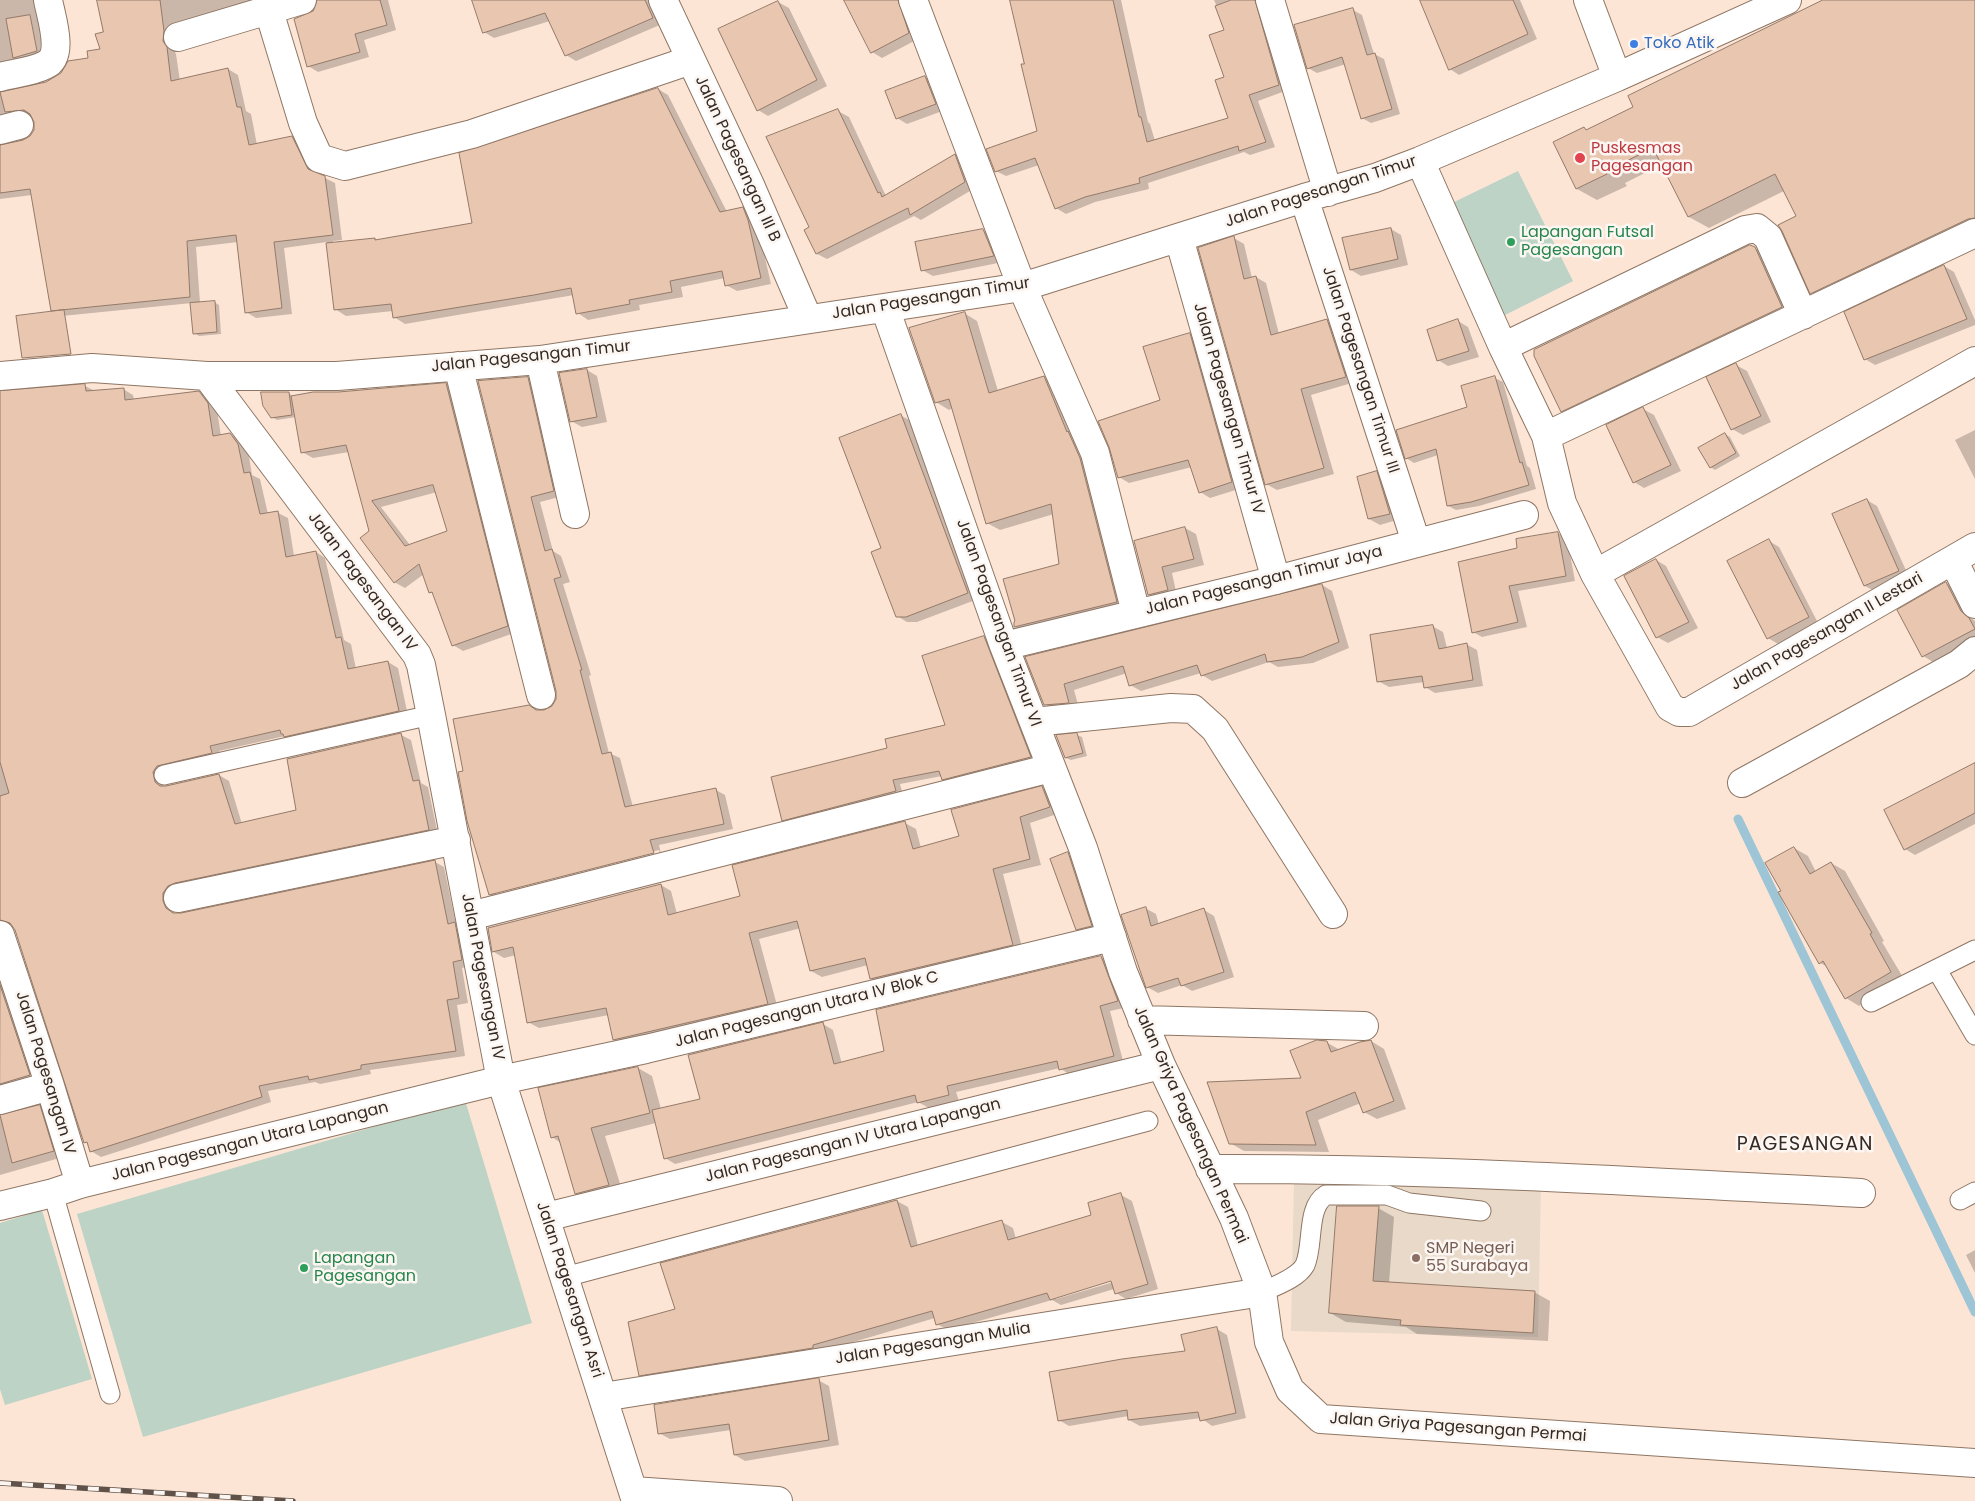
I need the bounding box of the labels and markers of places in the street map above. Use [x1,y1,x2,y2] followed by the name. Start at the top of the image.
[1644,34,1714,54] place label: Toko Atik
[1628,38,1640,50] marker: Toko Atik
[1591,139,1693,177] place label: Puskesmas Pagesangan
[1573,151,1587,165] marker: Puskesmas Pagesangan
[1521,223,1654,261] place label: Lapangan Futsal Pagesangan
[1505,236,1517,248] marker: Lapangan Futsal Pagesangan
[1426,1239,1528,1277] place label: SMP Negeri 55 Surabaya
[314,1249,416,1287] place label: Lapangan Pagesangan
[1410,1252,1422,1264] marker: SMP Negeri 55 Surabaya
[298,1262,310,1274] marker: Lapangan Pagesangan

